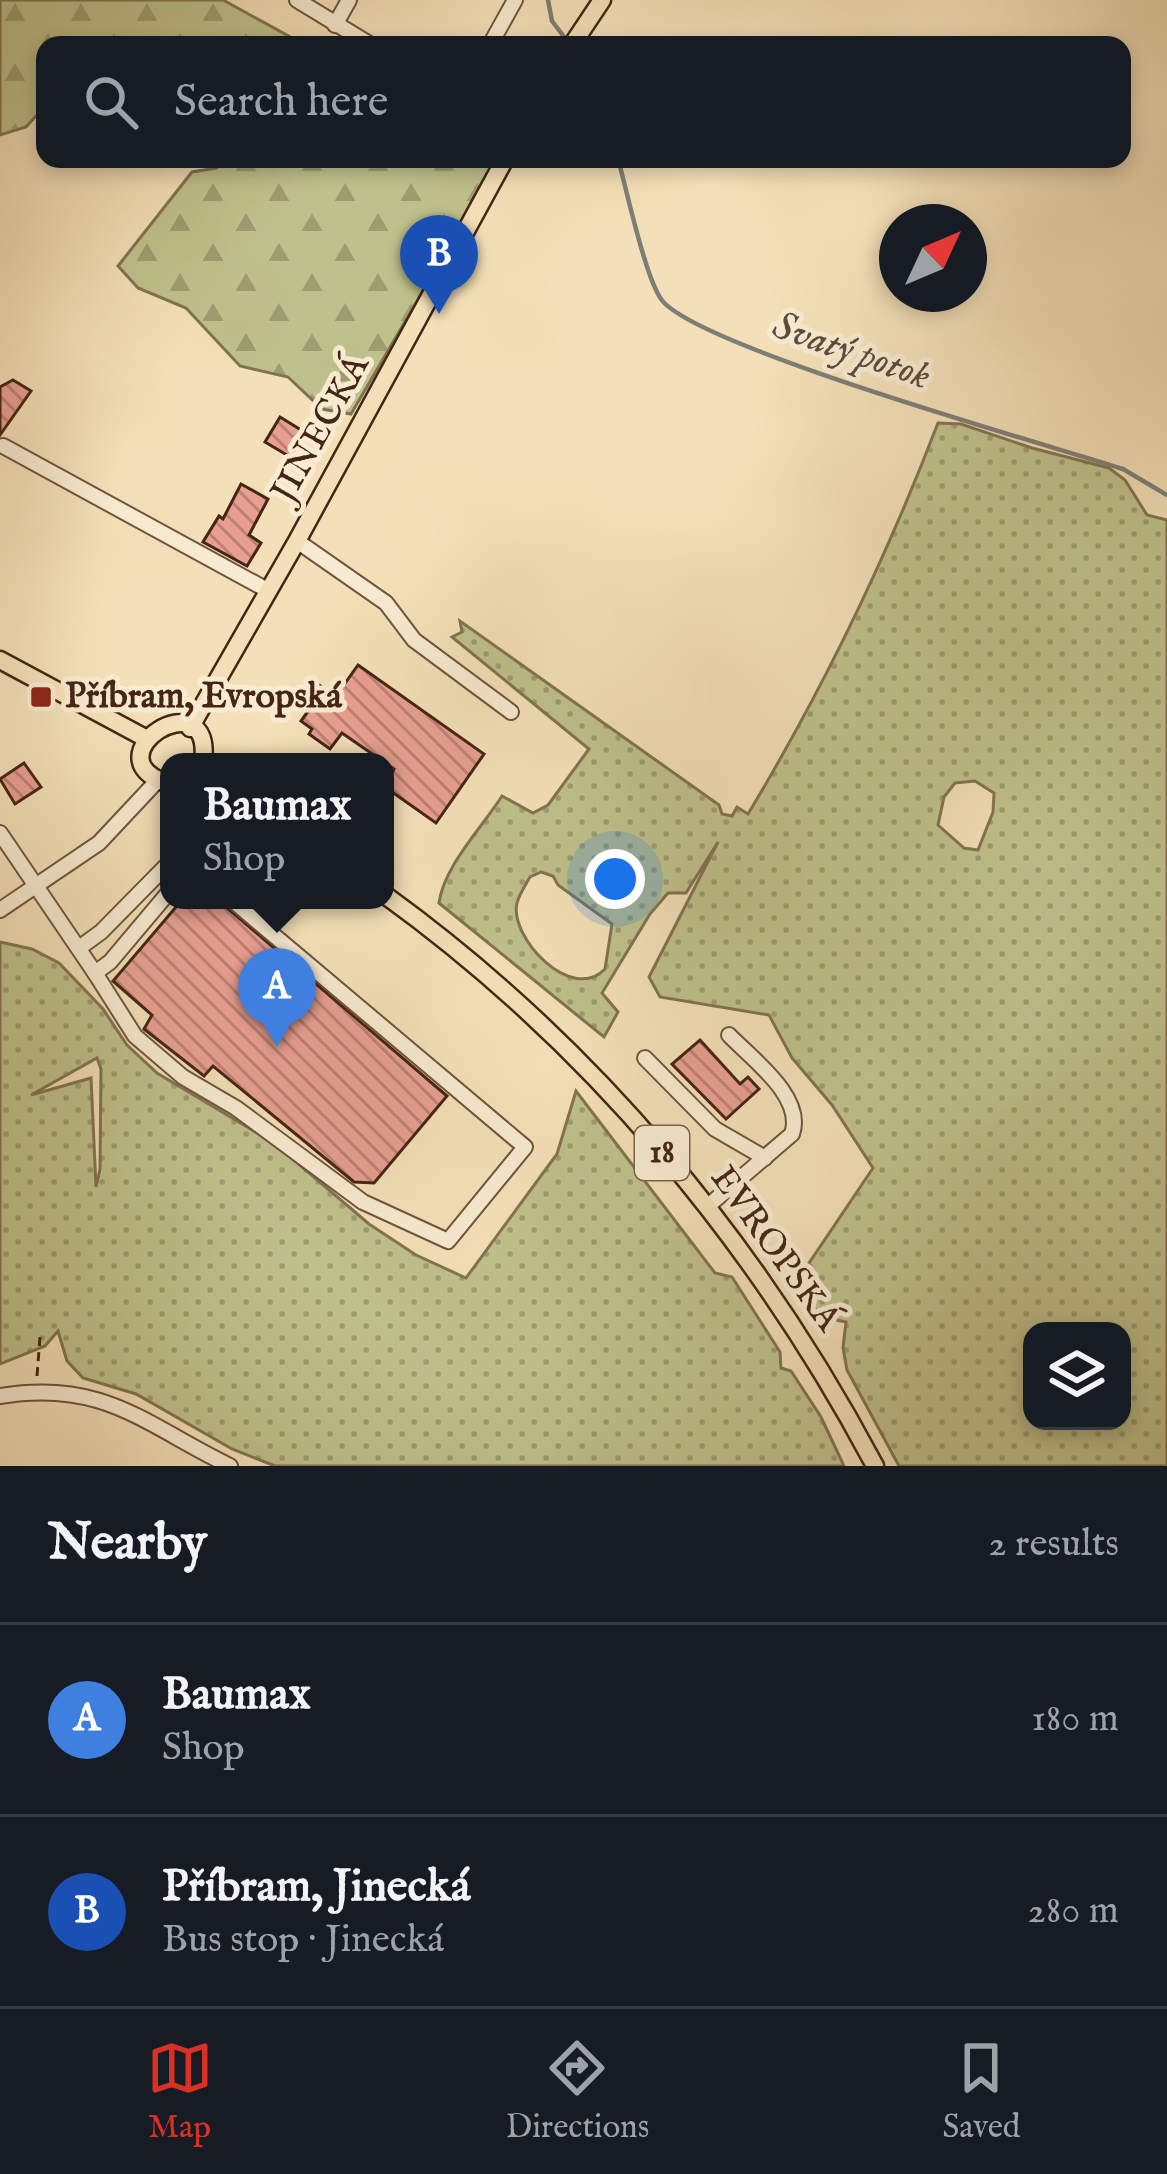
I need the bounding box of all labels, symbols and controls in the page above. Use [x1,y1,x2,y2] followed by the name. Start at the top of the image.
[36,36,1131,168] search box
[78,69,144,135] icon: search
[174,74,388,131] text: Search here
[879,204,987,312] north arrow
[400,215,478,314] pin: B
[766,302,937,402] water label: Svatý potok
[259,345,381,515] street label: JINECKÁ
[65,674,343,720] place label: Příbram, Evropská
[28,684,54,710] marker: Příbram, Evropská
[160,753,394,909] popup
[203,778,351,835] text: Baumax
[203,835,285,884] text: Shop
[585,849,645,909] your location
[238,948,316,1047] pin: A
[635,1126,689,1180] road number: 18
[699,1156,852,1342] street label: EVROPSKÁ
[1023,1322,1131,1430] map controls
[1023,1322,1131,1430] button: layers
[48,1512,207,1577] text: Nearby
[988,1520,1119,1569] text: 2 results
[162,1667,311,1724] text: Baumax
[74,1695,100,1744] text: A
[1031,1695,1119,1744] text: 180 m
[162,1724,245,1773] text: Shop
[162,1859,470,1916] text: Příbram, Jinecká
[74,1887,100,1936] text: B
[1028,1887,1119,1936] text: 280 m
[162,1916,444,1965] text: Bus stop · Jinecká
[147,2035,213,2149] tab: Map
[506,2035,649,2149] tab: Directions
[942,2035,1020,2149] tab: Saved

